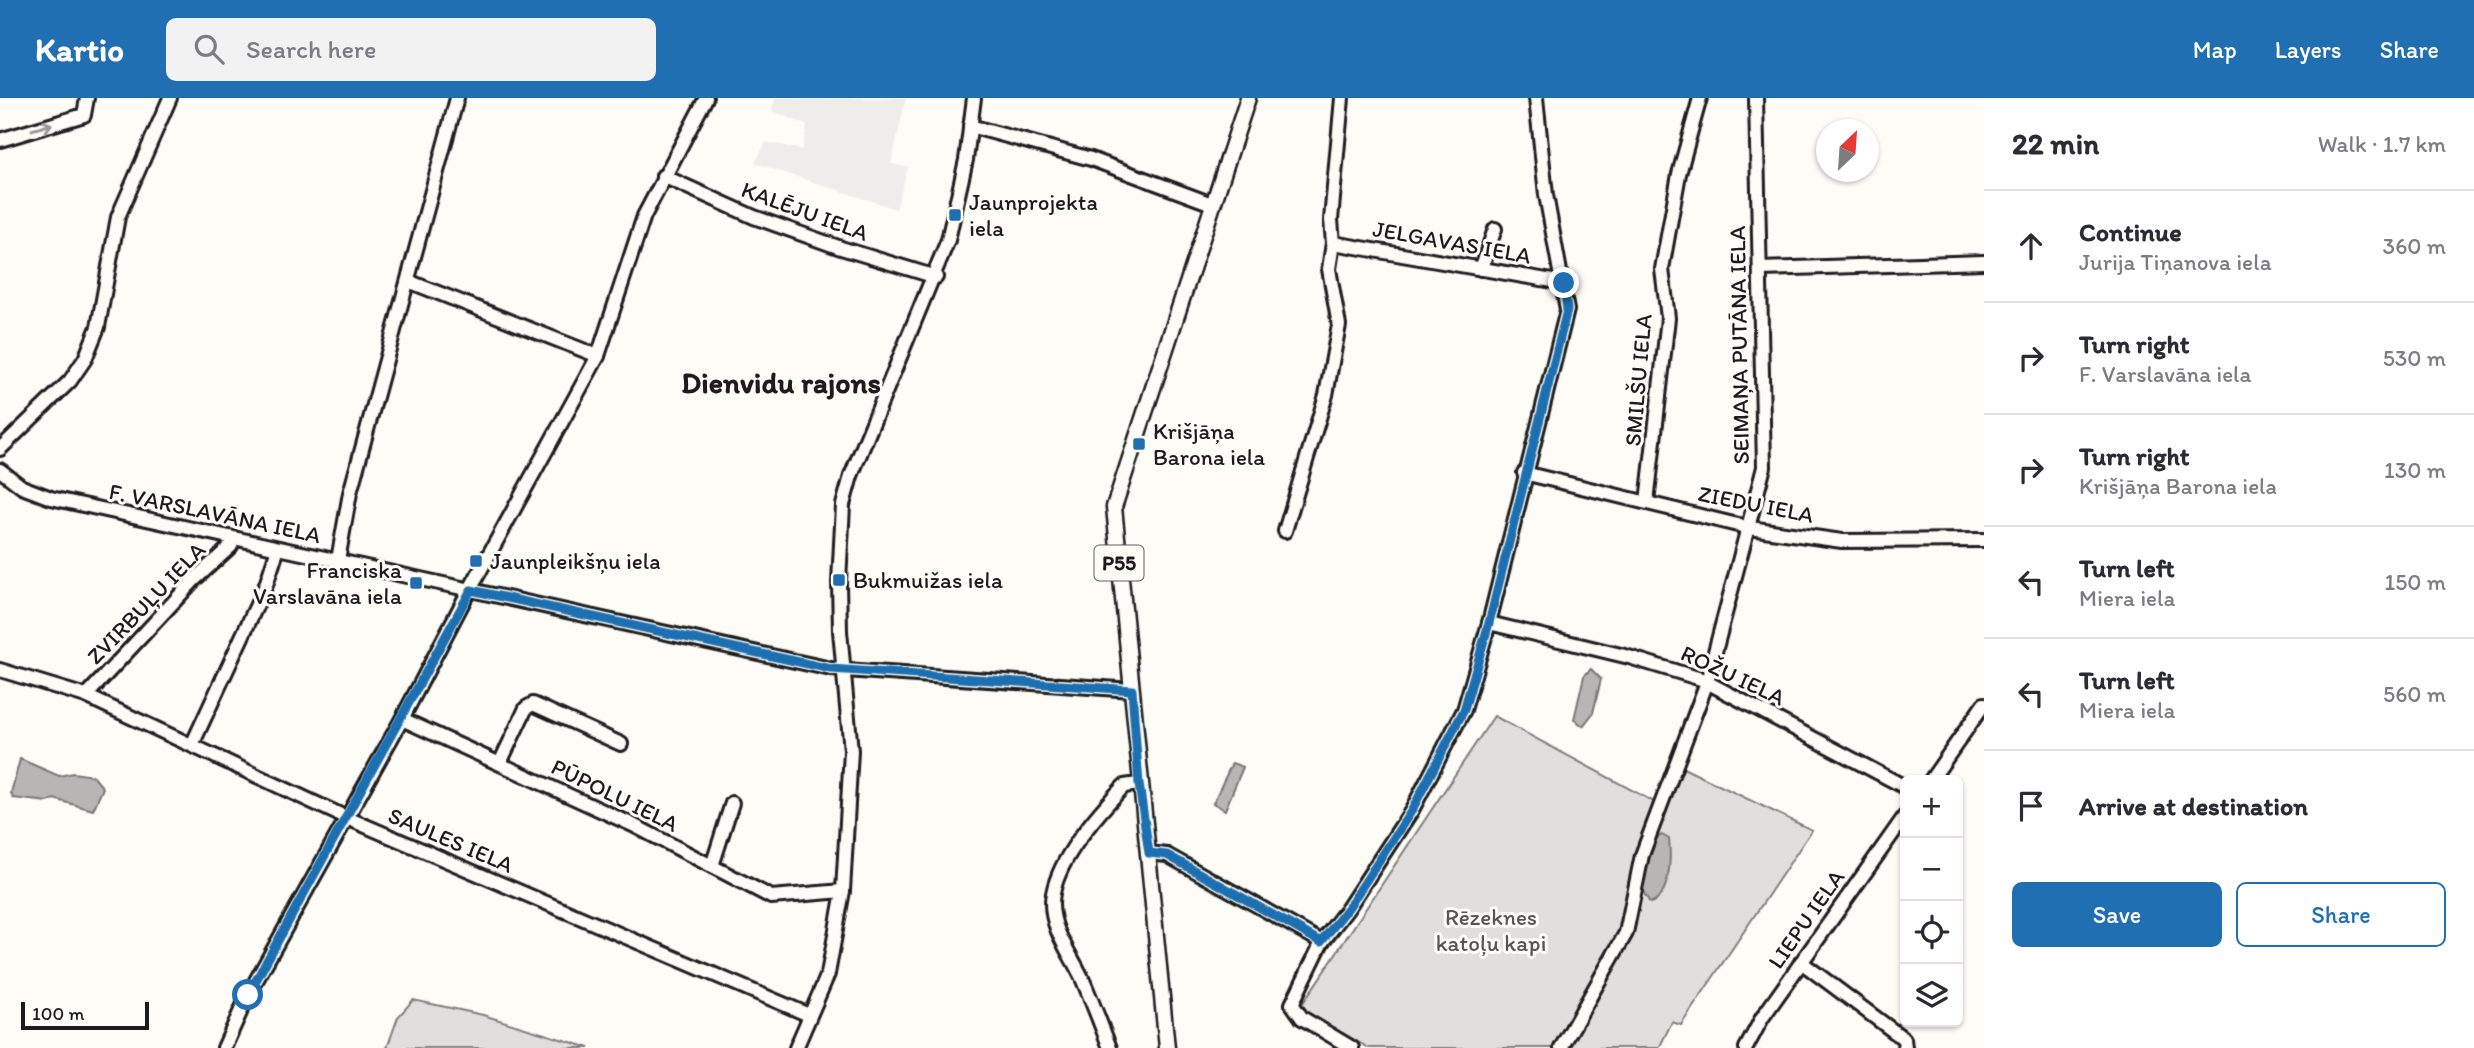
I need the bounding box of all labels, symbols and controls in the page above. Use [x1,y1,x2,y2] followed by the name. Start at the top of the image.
[166,18,656,81] search box
[35,30,124,69] text: Kartio
[190,30,228,68] icon: search
[246,33,376,65] text: Search here
[2193,35,2237,64] text: Map
[2275,35,2342,64] text: Layers
[2380,35,2439,64] text: Share
[1816,119,1879,182] north arrow
[31,120,53,133] one-way arrow
[2012,125,2099,162] text: 22 min
[2318,130,2446,158] text: Walk · 1.7 km
[738,175,873,247] street label: KALĒJU IELA
[969,188,1098,242] place label: Jaunprojekta iela
[947,207,963,223] marker: Jaunprojekta iela
[1371,214,1534,270] street label: JELGAVAS IELA
[2079,216,2182,248] text: Continue
[1723,225,1755,465] street label: SEIMAŅA PUTĀNA IELA
[2012,227,2050,265] icon: ahead
[2383,232,2446,260] text: 360 m
[2079,248,2272,276] text: Jurija Tiņanova iela
[1548,267,1579,298] route end
[1618,312,1658,447] street label: SMILŠU IELA
[2079,328,2190,360] text: Turn right
[2012,339,2050,377] icon: right
[2383,344,2446,372] text: 530 m
[2079,360,2252,388] text: F. Varslavāna iela
[681,364,881,401] district label: Dienvidu rajons
[1153,417,1265,471] place label: Krišjāņa Barona iela
[1131,436,1147,452] marker: Krišjāņa Barona iela
[2079,440,2190,472] text: Turn right
[2012,451,2050,489] icon: right
[2384,456,2446,484] text: 130 m
[2079,472,2277,500] text: Krišjāņa Barona iela
[107,477,324,549] street label: F. VARSLAVĀNA IELA
[1696,479,1817,529] street label: ZIEDU IELA
[81,536,212,670] street label: ZVIRBUĻU IELA
[1094,546,1144,580] road number: P55
[490,547,661,575] place label: Jaunpleikšņu iela
[2079,552,2175,584] text: Turn left
[468,553,484,569] marker: Jaunpleikšņu iela
[253,556,402,610] place label: Franciska Varslavāna iela
[2012,563,2050,601] icon: left
[853,566,1003,594] place label: Bukmuižas iela
[2385,568,2446,596] text: 150 m
[831,572,847,588] marker: Bukmuižas iela
[408,575,424,591] marker: Franciska Varslavāna iela
[2079,584,2175,612] text: Miera iela
[1676,639,1790,711] street label: ROŽU IELA
[2079,664,2175,696] text: Turn left
[2012,675,2050,713] icon: left
[2383,680,2446,708] text: 560 m
[2079,696,2175,724] text: Miera iela
[547,752,683,838] street label: PŪPOLU IELA
[1900,775,1963,1027] map controls
[1900,775,1963,838] button: +
[2012,787,2050,825] icon: arrive
[2079,790,2308,822] text: Arrive at destination
[384,801,518,879] street label: SAULES IELA
[1900,838,1963,901] button: −
[1762,864,1850,974] street label: LIEPU IELA
[2012,882,2222,947] button: Save
[2236,882,2446,947] button: Share
[1900,901,1963,964] button: locate
[1436,903,1546,957] park label: Rēzeknes katoļu kapi
[1900,964,1963,1027] button: layers
[232,979,263,1010] route start
[21,999,149,1031] scale bar
[32,1002,84,1025] text: 100 m

